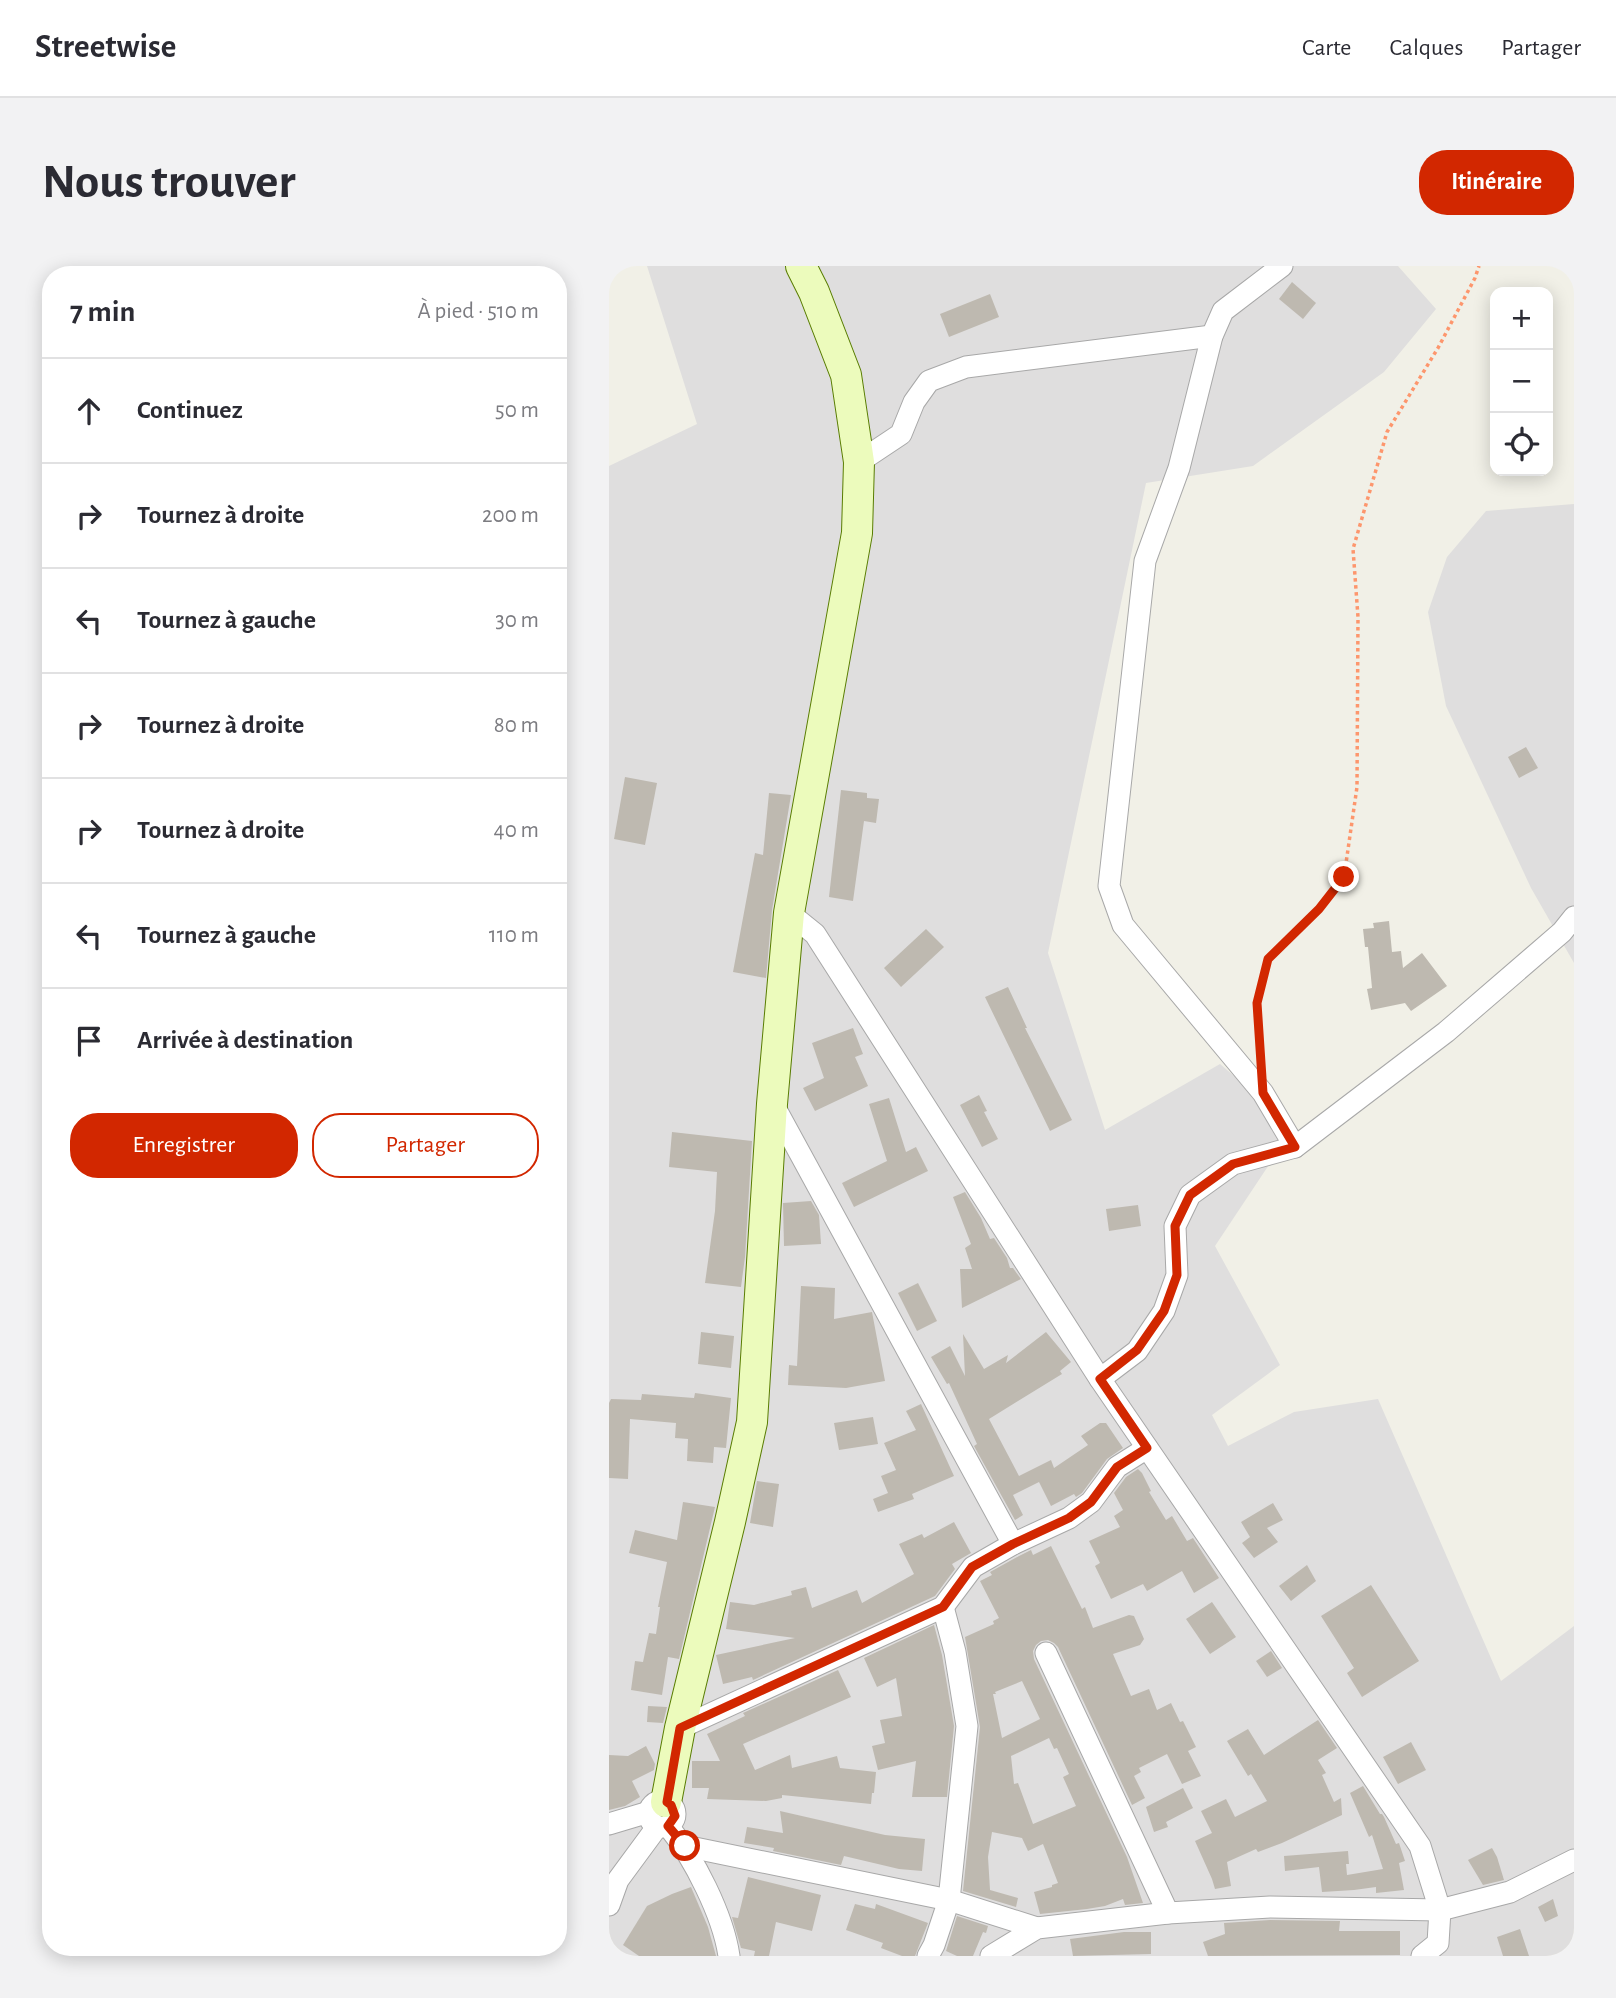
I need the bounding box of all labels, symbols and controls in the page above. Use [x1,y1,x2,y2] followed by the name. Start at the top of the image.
[35,31,176,64] text: Streetwise
[1302,36,1351,60] text: Carte
[1389,36,1463,60] text: Calques
[1501,36,1581,60] text: Partager
[1419,150,1574,215] button: Itinéraire
[42,158,296,207] text: Nous trouver
[1490,287,1553,476] map controls
[1490,287,1553,350] button: +
[70,297,135,327] text: 7 min
[417,300,539,323] text: À pied · 510 m
[1490,350,1553,413] button: −
[70,392,108,430] icon: ahead
[137,397,243,423] text: Continuez
[495,399,539,422] text: 50 m
[1490,413,1553,476] button: locate
[70,497,108,535] icon: right
[137,502,304,528] text: Tournez à droite
[482,504,539,527] text: 200 m
[70,602,108,640] icon: left
[137,607,316,633] text: Tournez à gauche
[495,609,539,632] text: 30 m
[70,707,108,745] icon: right
[137,712,304,738] text: Tournez à droite
[494,714,539,737] text: 80 m
[70,812,108,850] icon: right
[137,817,304,843] text: Tournez à droite
[494,819,539,842] text: 40 m
[1328,861,1359,892] route end
[70,917,108,955] icon: left
[137,922,316,948] text: Tournez à gauche
[489,924,539,947] text: 110 m
[70,1022,108,1060] icon: arrive
[137,1027,353,1053] text: Arrivée à destination
[70,1113,298,1178] button: Enregistrer
[312,1113,539,1178] button: Partager
[669,1830,700,1861] route start

